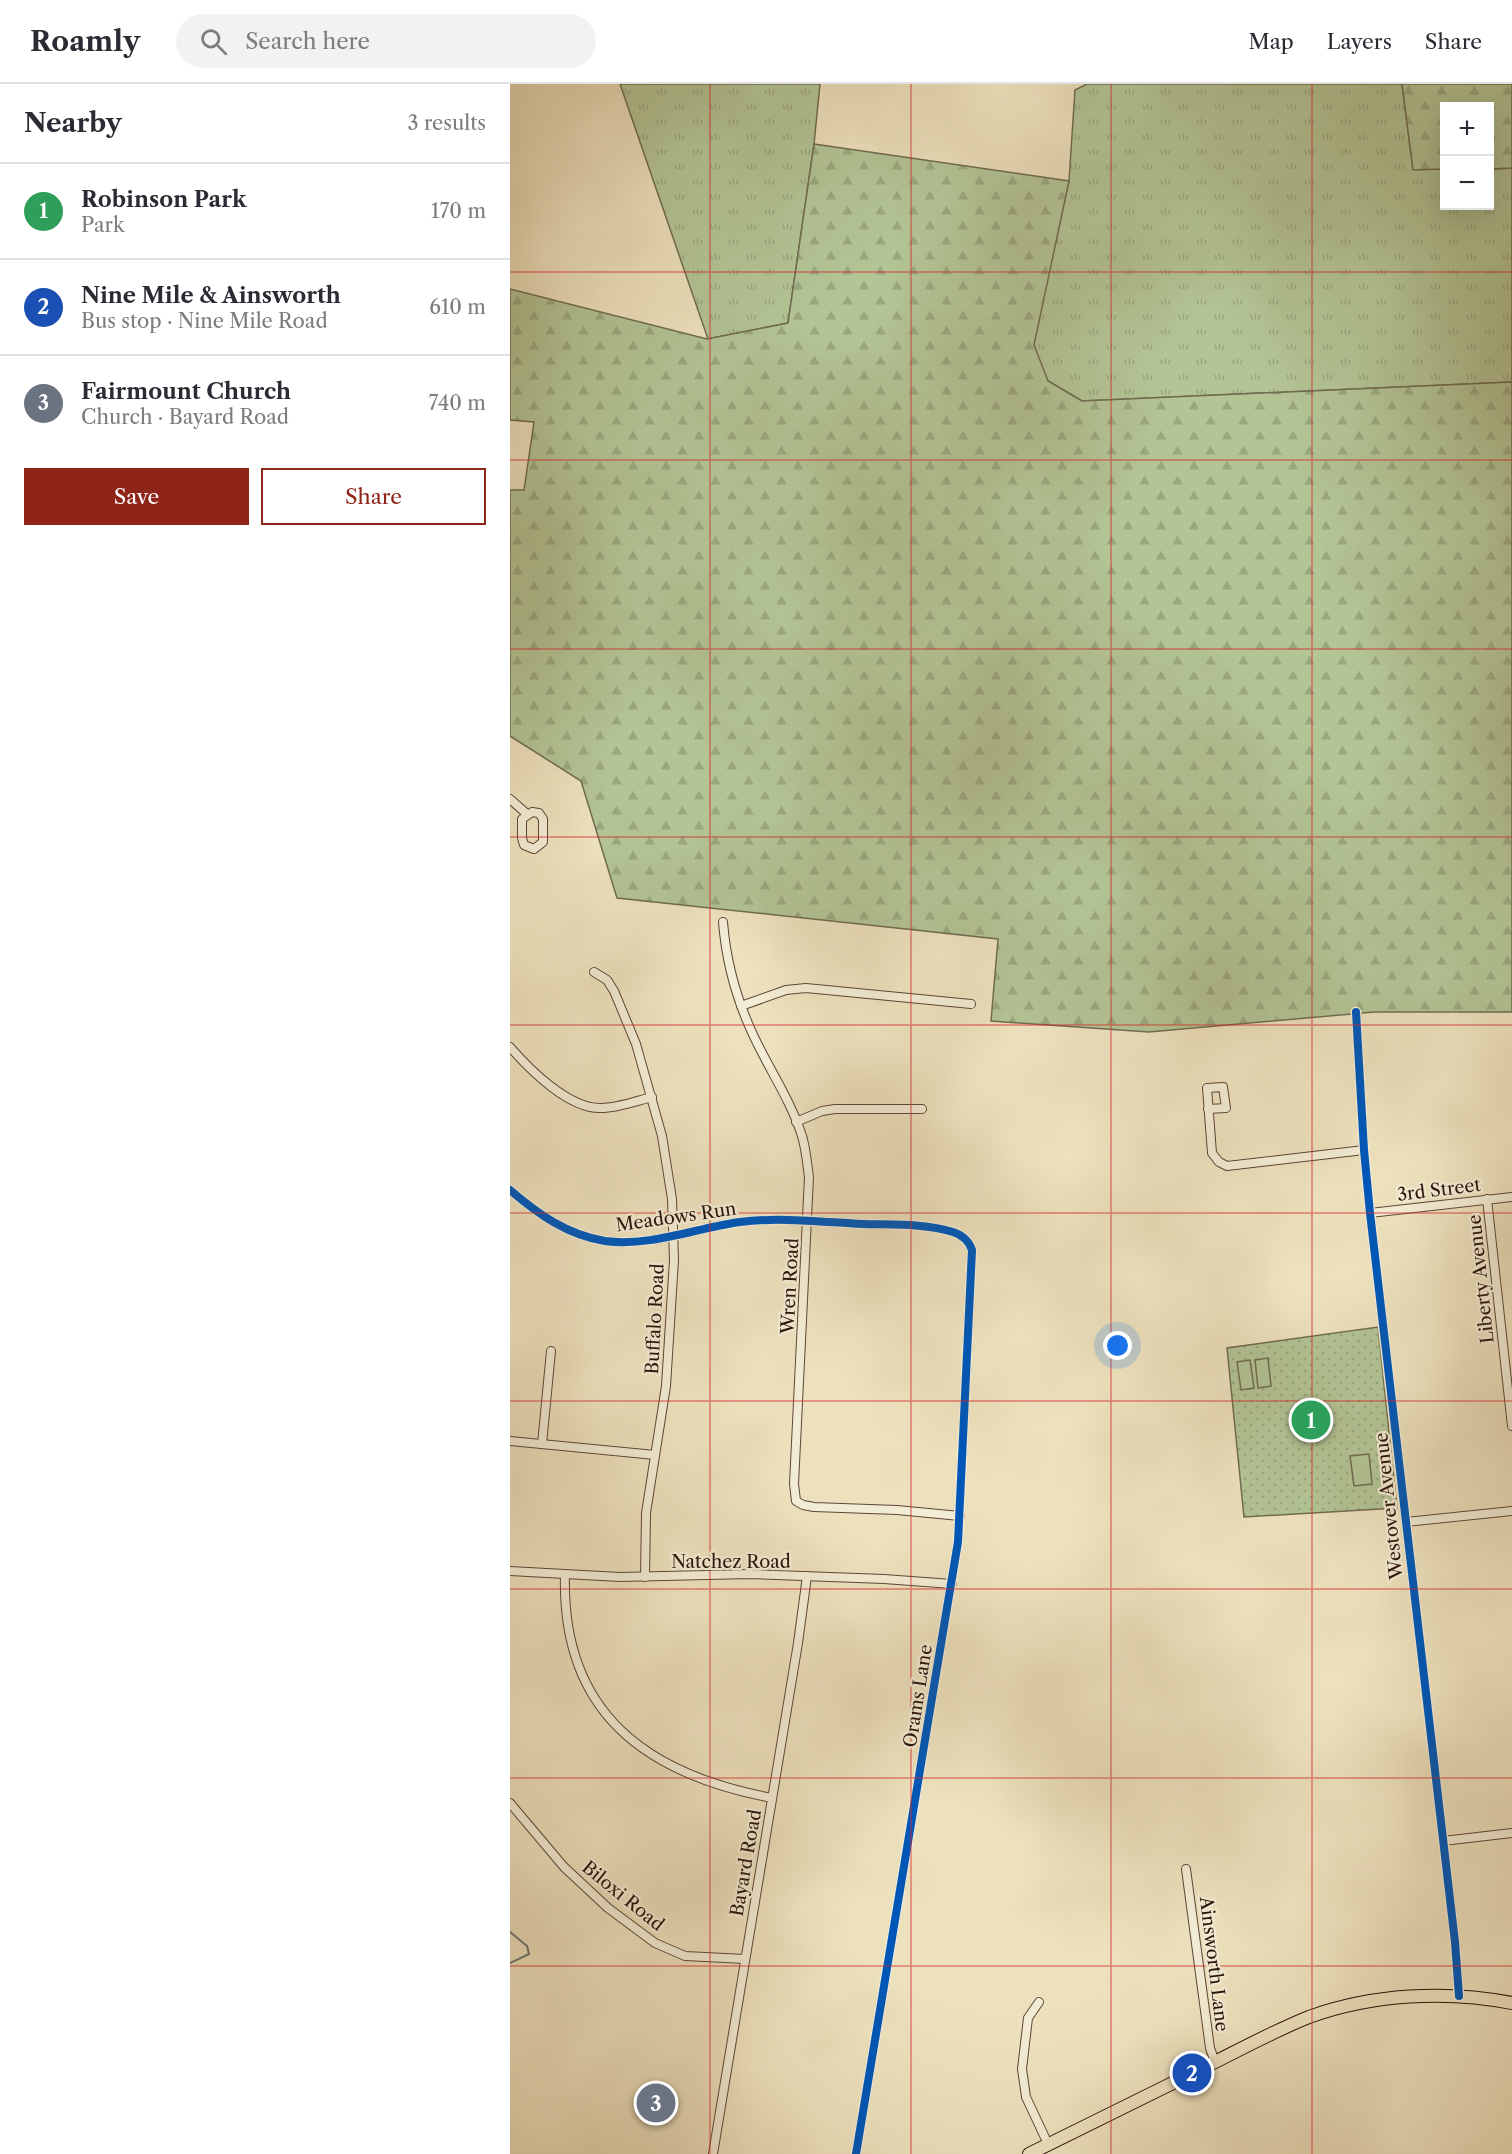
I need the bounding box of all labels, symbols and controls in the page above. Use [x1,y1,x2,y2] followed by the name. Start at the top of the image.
[176,14,596,68] search box
[30,24,140,58] text: Roamly
[197,25,230,58] icon: search
[245,28,370,55] text: Search here
[1249,29,1294,54] text: Map
[1327,29,1392,54] text: Layers
[1425,29,1482,54] text: Share
[1440,102,1494,210] map controls
[1440,102,1494,156] button: +
[24,107,122,139] text: Nearby
[408,111,486,135] text: 3 results
[1440,156,1494,210] button: −
[81,186,246,213] text: Robinson Park
[39,199,48,223] text: 1
[431,199,486,223] text: 170 m
[81,213,124,237] text: Park
[81,282,341,309] text: Nine Mile & Ainsworth
[38,295,49,319] text: 2
[429,295,486,319] text: 610 m
[81,309,328,333] text: Bus stop · Nine Mile Road
[81,378,291,405] text: Fairmount Church
[38,391,49,415] text: 3
[429,391,486,415] text: 740 m
[81,405,289,429] text: Church · Bayard Road
[24,468,249,525] button: Save
[261,468,486,525] button: Share
[1396,1174,1483,1206] street label: 3rd Street
[614,1198,738,1236] street label: Meadows Run
[1463,1213,1499,1345] street label: Liberty Avenue
[776,1237,804,1336] street label: Wren Road
[641,1263,669,1375] street label: Buffalo Road
[1103,1331,1132,1360] your location
[1292,1398,1330,1442] pin: 1
[1370,1432,1408,1581] street label: Westover Avenue
[671,1551,791,1573] street label: Natchez Road
[899,1643,937,1749] street label: Orams Lane
[726,1808,766,1918] street label: Bayard Road
[578,1856,668,1936] street label: Biloxi Road
[1195,1894,1233,2033] street label: Ainsworth Lane
[1172,2050,1212,2096] pin: 2
[636,2080,676,2126] pin: 3

